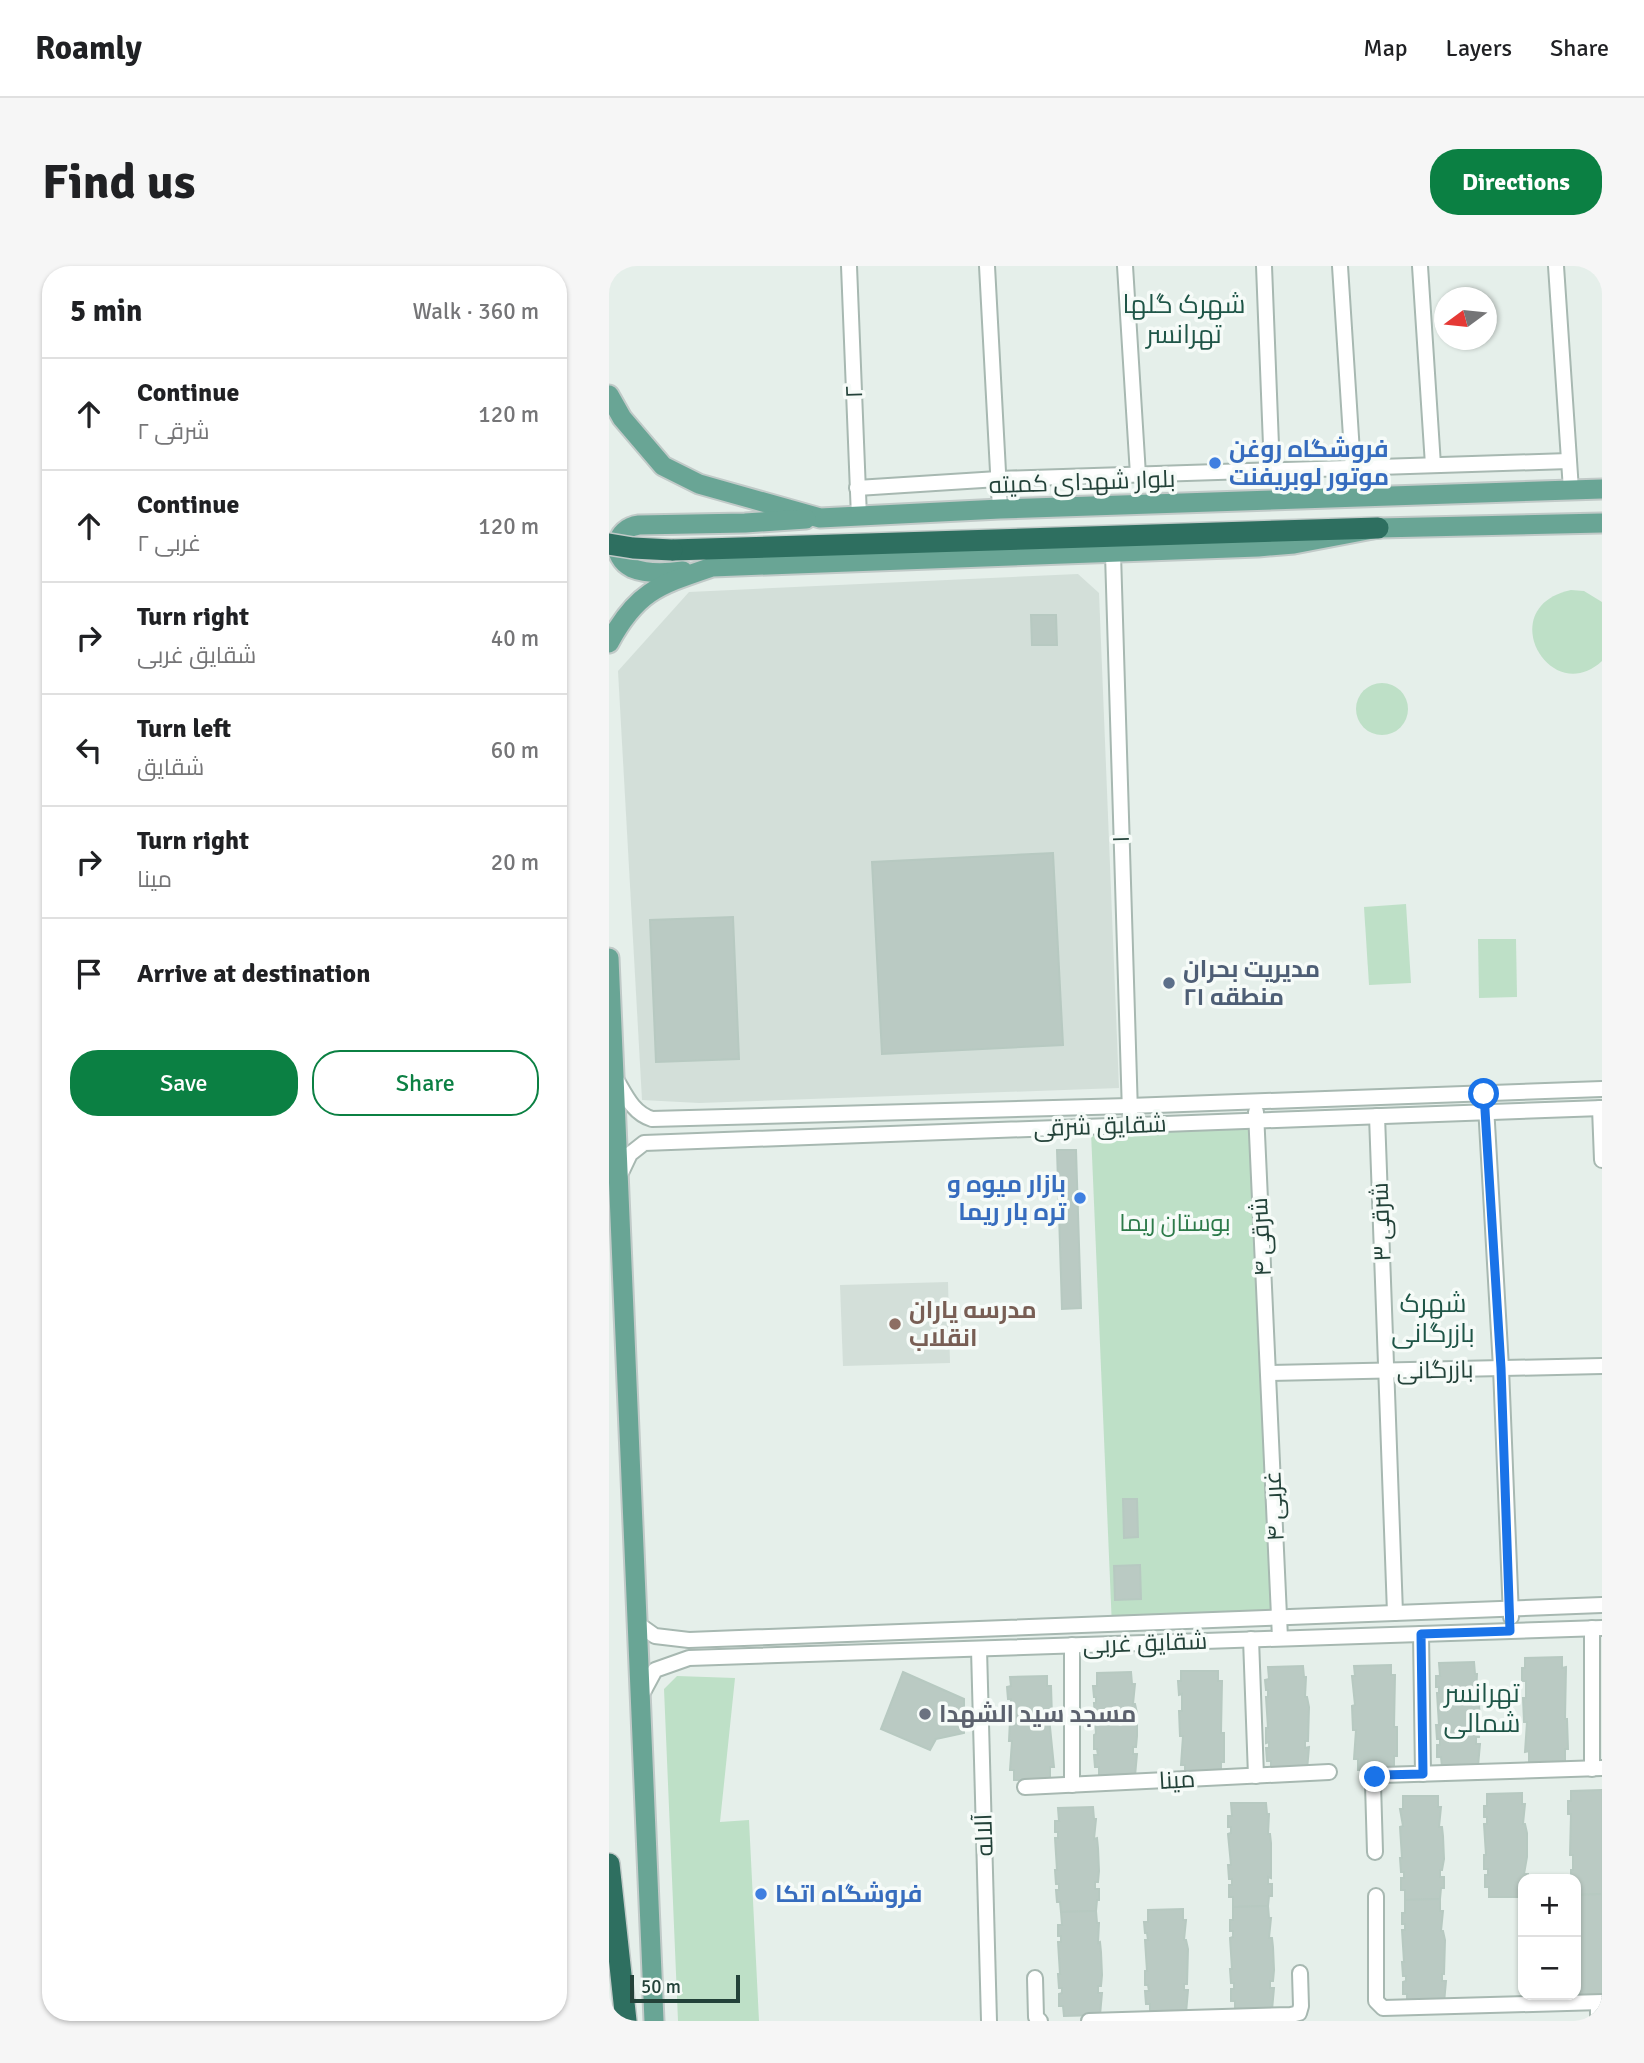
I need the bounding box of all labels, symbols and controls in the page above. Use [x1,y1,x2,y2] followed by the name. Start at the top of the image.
[35,28,142,69] text: Roamly
[1363,33,1408,63] text: Map
[1446,33,1512,63] text: Layers
[1550,33,1609,63] text: Share
[1430,149,1602,215] button: Directions
[42,152,195,212] text: Find us
[1434,287,1497,350] north arrow
[1123,289,1245,351] district label: شهرک گلها تهرانسر
[70,293,142,330] text: 5 min
[413,297,539,326] text: Walk · 360 m
[137,377,239,409] text: Continue
[839,385,869,399] street label: ۲
[70,395,108,433] icon: ahead
[478,400,539,429] text: 120 m
[137,417,209,446] text: ۲ شرقی
[1229,434,1389,492] place label: فروشگاه روغن موتور لوبریفنت
[1207,455,1223,471] marker: فروشگاه روغن موتور لوبریفنت
[988,464,1176,500] street label: بلوار شهدای کمیته
[137,489,239,521] text: Continue
[70,507,108,545] icon: ahead
[478,512,539,541] text: 120 m
[137,529,201,558] text: ۲ غربی
[137,601,249,633] text: Turn right
[70,619,108,657] icon: right
[491,624,539,653] text: 40 m
[137,641,256,670] text: شقایق غربی
[137,713,231,745] text: Turn left
[70,731,108,769] icon: left
[491,736,539,765] text: 60 m
[137,753,204,782] text: شقایق
[137,825,249,857] text: Turn right
[1106,835,1136,843] street label: ۱
[70,843,108,881] icon: right
[491,848,539,877] text: 20 m
[137,865,172,894] text: مینا
[1183,954,1320,1012] place label: مدیریت بحران منطقه ۲۱
[70,955,108,993] icon: arrive
[137,958,370,990] text: Arrive at destination
[1161,975,1177,991] marker: مدیریت بحران منطقه ۲۱
[70,1050,298,1116] button: Save
[312,1050,539,1116] button: Share
[1468,1078,1499,1109] route start
[1033,1109,1167,1143] street label: شقایق شرقی
[947,1169,1067,1227] place label: بازار میوه و تره بار ریما
[1365,1182,1397,1262] street label: ۳ شرقی
[1072,1190,1088,1206] marker: بازار میوه و تره بار ریما
[1244,1197,1278,1277] street label: ۴ شرقی
[1119,1208,1231,1238] park label: بوستان ریما
[1391,1288,1475,1350] district label: شهرک بازرگانی
[909,1295,1037,1353] place label: مدرسه یاران انقلاب
[887,1316,903,1332] marker: مدرسه یاران انقلاب
[1396,1354,1474,1386] street label: بازرگانی
[1257,1470,1291,1542] street label: ۴ غربی
[1082,1626,1208,1660] street label: شقایق غربی
[1442,1678,1520,1740] district label: تهرانسر شمالی
[939,1699,1136,1729] place label: مسجد سید الشهدا
[917,1706,933,1722] marker: مسجد سید الشهدا
[1359,1761,1390,1792] route end
[1158,1764,1196,1796] street label: مینا
[968,1813,1000,1857] street label: آلاله
[1518,1874,1581,2000] map controls
[1518,1874,1581,1937] button: +
[775,1879,922,1909] place label: فروشگاه اتکا
[753,1886,769,1902] marker: فروشگاه اتکا
[1518,1937,1581,2000] button: −
[630,1972,740,2004] scale bar
[641,1975,681,1999] text: 50 m

